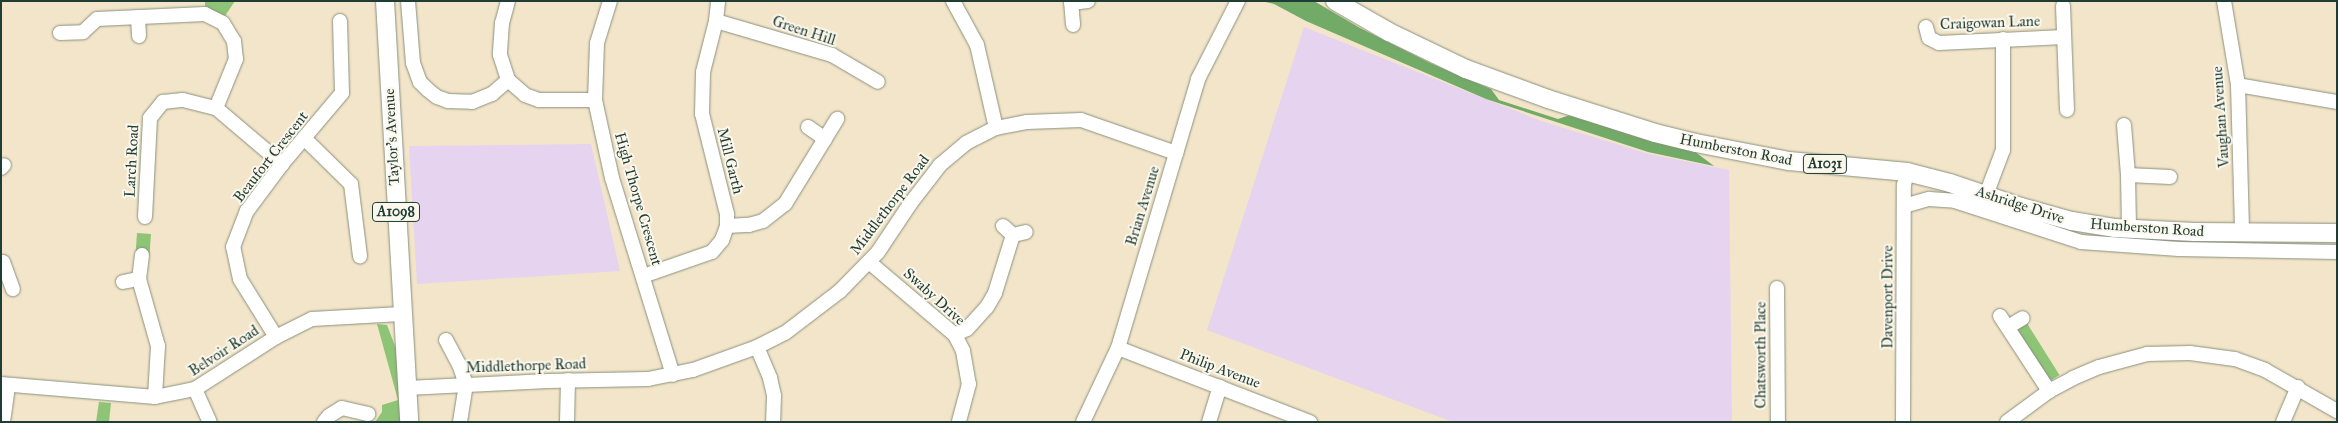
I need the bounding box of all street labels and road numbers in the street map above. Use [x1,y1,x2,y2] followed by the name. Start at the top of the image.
[770,12,838,50] street label: Green Hill
[1940,12,2040,34] street label: Craigowan Lane
[2208,66,2234,168] street label: Vaughan Avenue
[380,88,404,186] street label: Taylor's Avenue
[230,108,312,206] street label: Beaufort Crescent
[121,124,143,198] street label: Larch Road
[713,126,747,196] street label: Mill Garth
[610,130,666,268] street label: High Thorpe Crescent
[1678,130,1794,170] street label: Humberston Road
[847,151,933,259] street label: Middlethorpe Road
[1802,152,1848,175] road number: A1031
[1122,164,1164,248] street label: Brian Avenue
[1973,182,2067,228] street label: Ashridge Drive
[371,200,421,223] road number: A1098
[2089,215,2205,241] street label: Humberston Road
[1879,245,1897,349] street label: Davenport Drive
[899,265,969,329] street label: Swaby Drive
[1752,301,1770,409] street label: Chatsworth Place
[186,322,262,380] street label: Belvoir Road
[1177,345,1263,393] street label: Philip Avenue
[465,355,587,377] street label: Middlethorpe Road

